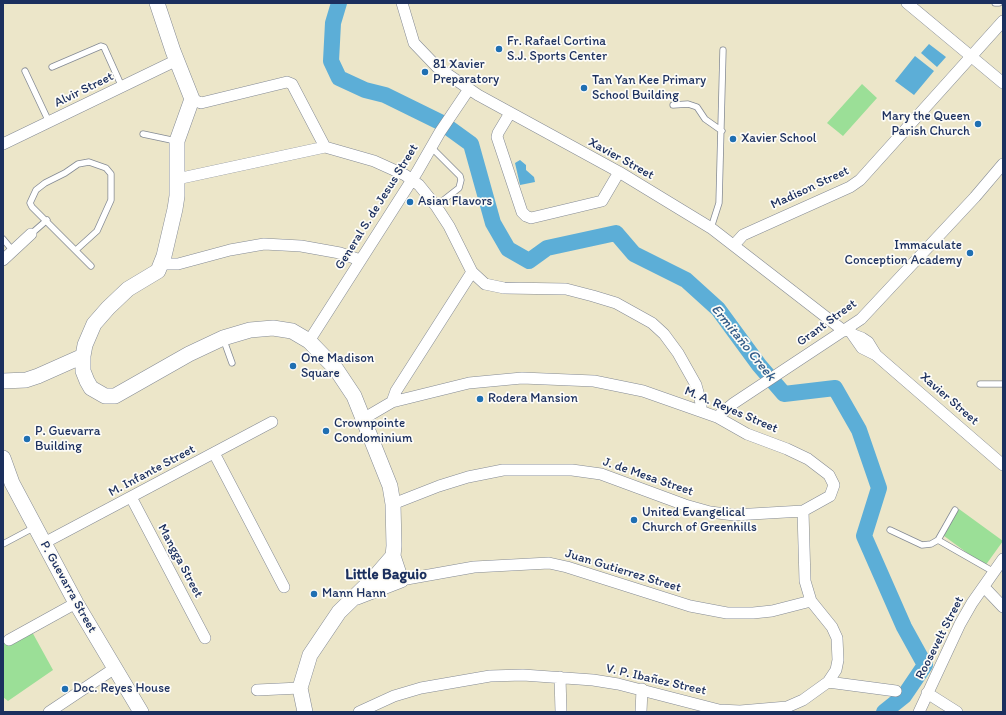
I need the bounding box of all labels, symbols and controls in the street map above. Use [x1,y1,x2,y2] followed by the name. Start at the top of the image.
[507,34,607,65] place label: Fr. Rafael Cortina S.J. Sports Center
[494,44,504,54] marker: Fr. Rafael Cortina S.J. Sports Center
[433,57,499,88] place label: 81 Xavier Preparatory
[420,67,430,77] marker: 81 Xavier Preparatory
[52,69,116,111] street label: Alvir Street
[592,73,706,104] place label: Tan Yan Kee Primary School Building
[579,83,589,93] marker: Tan Yan Kee Primary School Building
[882,109,970,140] place label: Mary the Queen Parish Church
[973,119,983,129] marker: Mary the Queen Parish Church
[741,131,816,147] place label: Xavier School
[728,134,738,144] marker: Xavier School
[585,135,657,183] street label: Xavier Street
[332,141,422,273] street label: General S. de Jesus Street
[768,163,852,213] street label: Madison Street
[418,194,492,210] place label: Asian Flavors
[405,197,415,207] marker: Asian Flavors
[845,238,962,269] place label: Immaculate Conception Academy
[965,248,975,258] marker: Immaculate Conception Academy
[794,296,860,350] street label: Grant Street
[707,301,779,385] water label: Ermitaño Creek
[301,351,374,382] place label: One Madison Square
[288,361,298,371] marker: One Madison Square
[916,369,982,429] street label: Xavier Street
[682,383,780,437] street label: M. A. Reyes Street
[488,391,578,407] place label: Rodera Mansion
[475,394,485,404] marker: Rodera Mansion
[334,416,412,447] place label: Crownpointe Condominium
[35,424,100,455] place label: P. Guevarra Building
[321,426,331,436] marker: Crownpointe Condominium
[22,434,32,444] marker: P. Guevarra Building
[106,442,198,500] street label: M. Infante Street
[601,454,695,500] street label: J. de Mesa Street
[642,505,757,536] place label: United Evangelical Church of Greenhills
[629,515,639,525] marker: United Evangelical Church of Greenhills
[154,521,206,601] street label: Mangga Street
[36,538,100,636] street label: P. Guevarra Street
[563,546,683,596] street label: Juan Gutierrez Street
[345,566,427,584] district label: Little Baguio
[322,586,386,602] place label: Mann Hann
[309,589,319,599] marker: Mann Hann
[912,594,968,682] street label: Roosevelt Street
[604,661,708,699] street label: V. P. Ibañez Street
[73,681,170,697] place label: Doc. Reyes House
[60,684,70,694] marker: Doc. Reyes House

